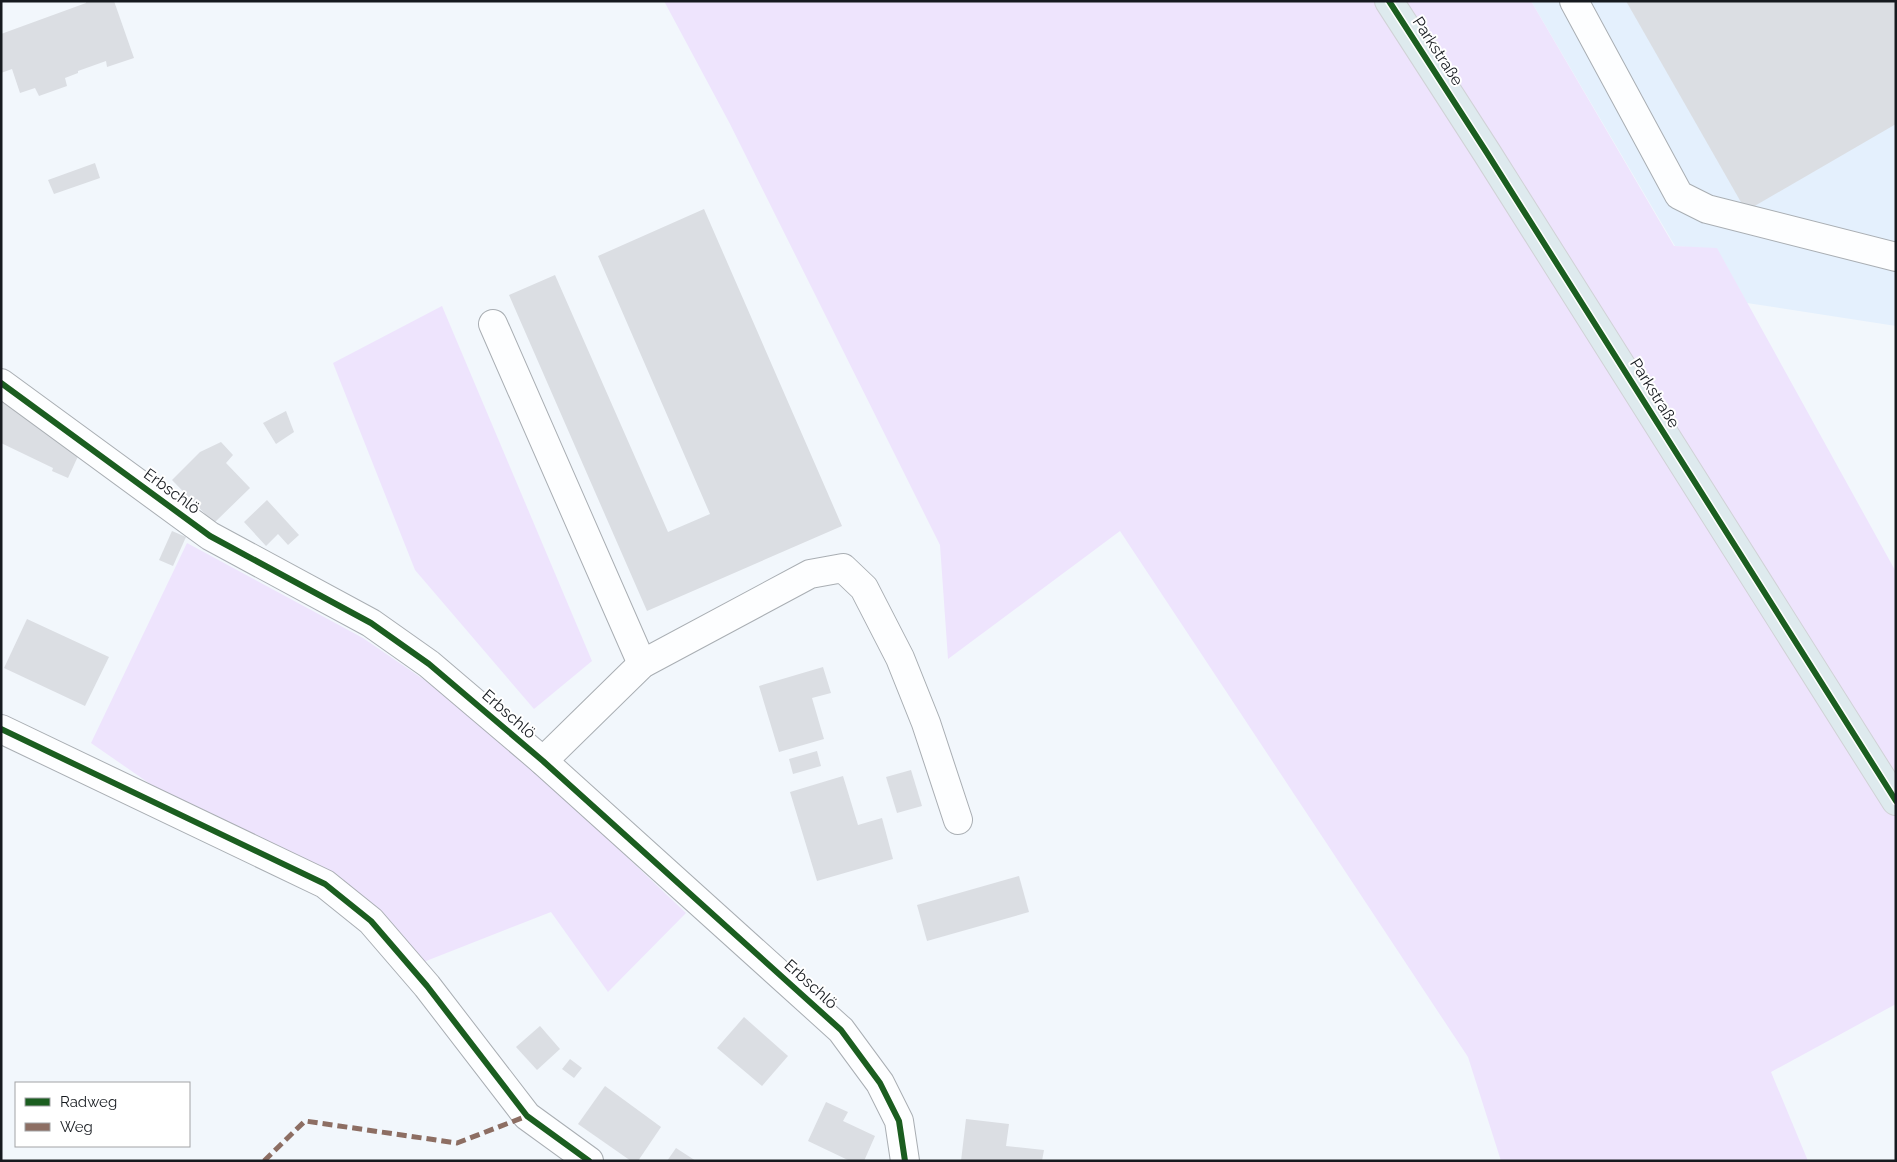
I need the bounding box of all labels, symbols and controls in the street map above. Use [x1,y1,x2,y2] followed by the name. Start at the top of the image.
[1409,13,1467,89] street label: Parkstraße
[1626,355,1684,431] street label: Parkstraße
[140,464,204,518] street label: Erbschlö
[478,686,540,742] street label: Erbschlö
[781,955,841,1013] street label: Erbschlö
[15,1082,190,1147] legend
[60,1093,117,1111] text: Radweg
[60,1118,93,1136] text: Weg

